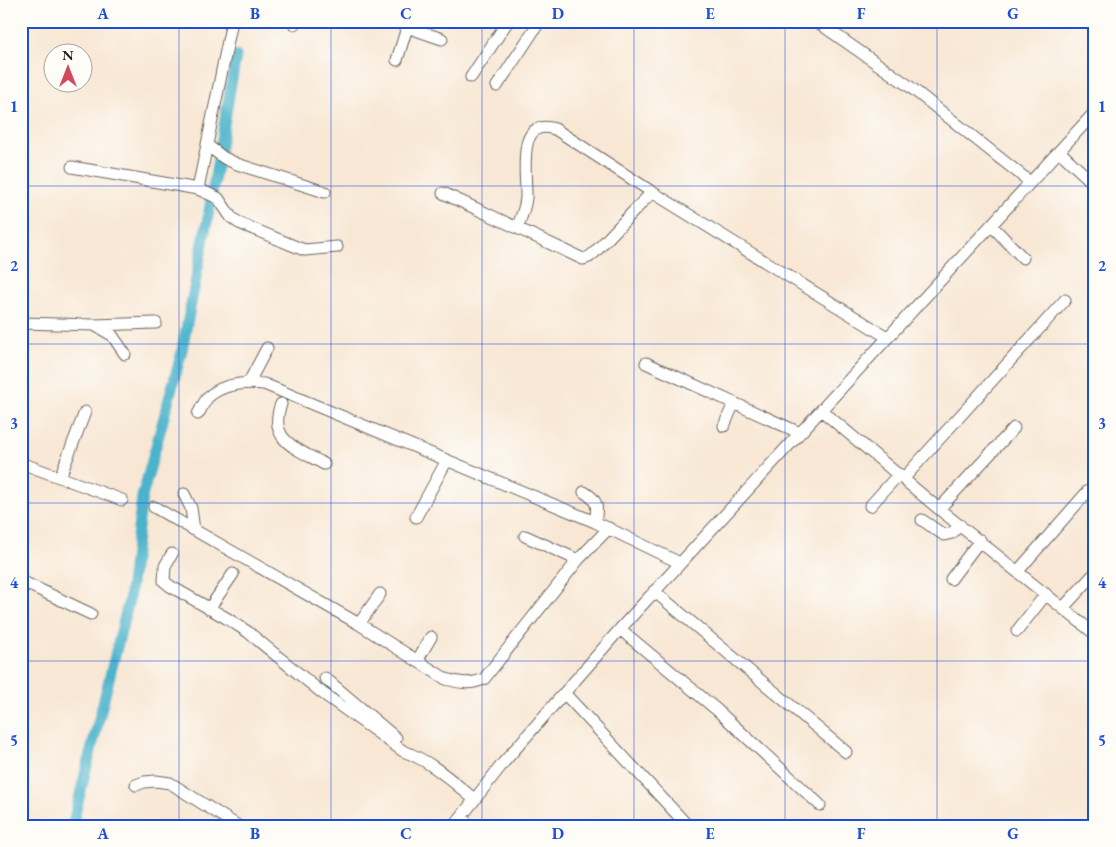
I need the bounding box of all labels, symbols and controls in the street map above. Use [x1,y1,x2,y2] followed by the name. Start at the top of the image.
[96,3,109,24] text: A
[250,3,260,24] text: B
[400,3,412,24] text: C
[552,3,564,24] text: D
[705,3,715,24] text: E
[857,3,866,24] text: F
[1007,3,1019,24] text: G
[42,42,92,92] north arrow
[62,46,74,64] text: N
[10,96,18,117] text: 1
[1098,96,1106,117] text: 1
[10,255,19,276] text: 2
[1098,255,1107,276] text: 2
[10,413,18,434] text: 3
[1098,413,1106,434] text: 3
[10,572,19,593] text: 4
[1098,572,1107,593] text: 4
[10,730,18,751] text: 5
[1098,730,1106,751] text: 5
[96,823,109,844] text: A
[250,823,260,844] text: B
[400,823,412,844] text: C
[552,823,564,844] text: D
[705,823,715,844] text: E
[857,823,866,844] text: F
[1007,823,1019,844] text: G

